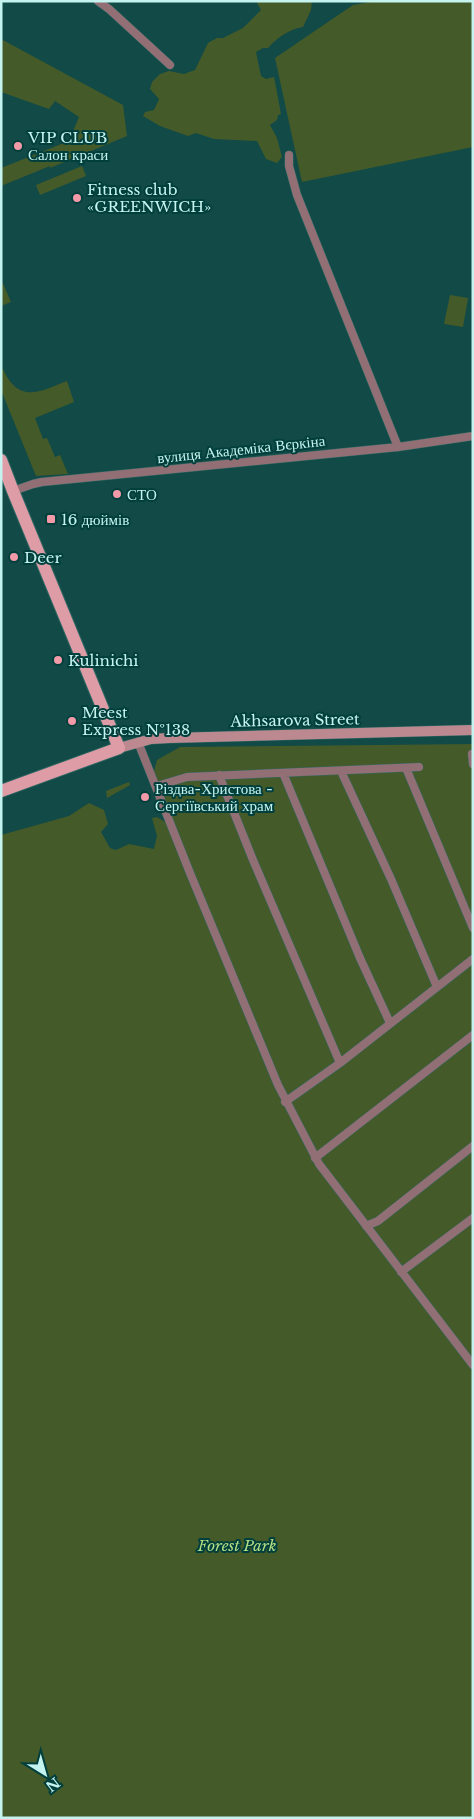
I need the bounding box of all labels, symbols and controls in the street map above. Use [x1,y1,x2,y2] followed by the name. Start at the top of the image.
[27,128,108,164] place label: VIP CLUB Салон краси
[12,140,24,152] marker: VIP CLUB Салон краси
[87,180,211,216] place label: Fitness club «GREENWICH»
[71,192,83,204] marker: Fitness club «GREENWICH»
[156,431,326,467] street label: вулиця Академіка Вєркіна
[127,485,157,504] place label: СТО
[111,488,123,500] marker: СТО
[61,510,129,529] place label: 16 дюймів
[45,513,57,525] marker: 16 дюймів
[24,548,62,567] place label: Deer
[8,551,20,563] marker: Deer
[68,651,139,670] place label: Kulinichi
[52,654,64,666] marker: Kulinichi
[82,703,190,739] place label: Meest Express №138
[229,709,360,731] street label: Akhsarova Street
[66,715,78,727] marker: Meest Express №138
[155,779,274,815] place label: Різдва-Христова - Сергіївський храм
[139,791,151,803] marker: Різдва-Христова - Сергіївський храм
[197,1536,276,1555] park label: Forest Park
[20,1749,70,1799] north arrow
[42,1773,63,1796] text: N

